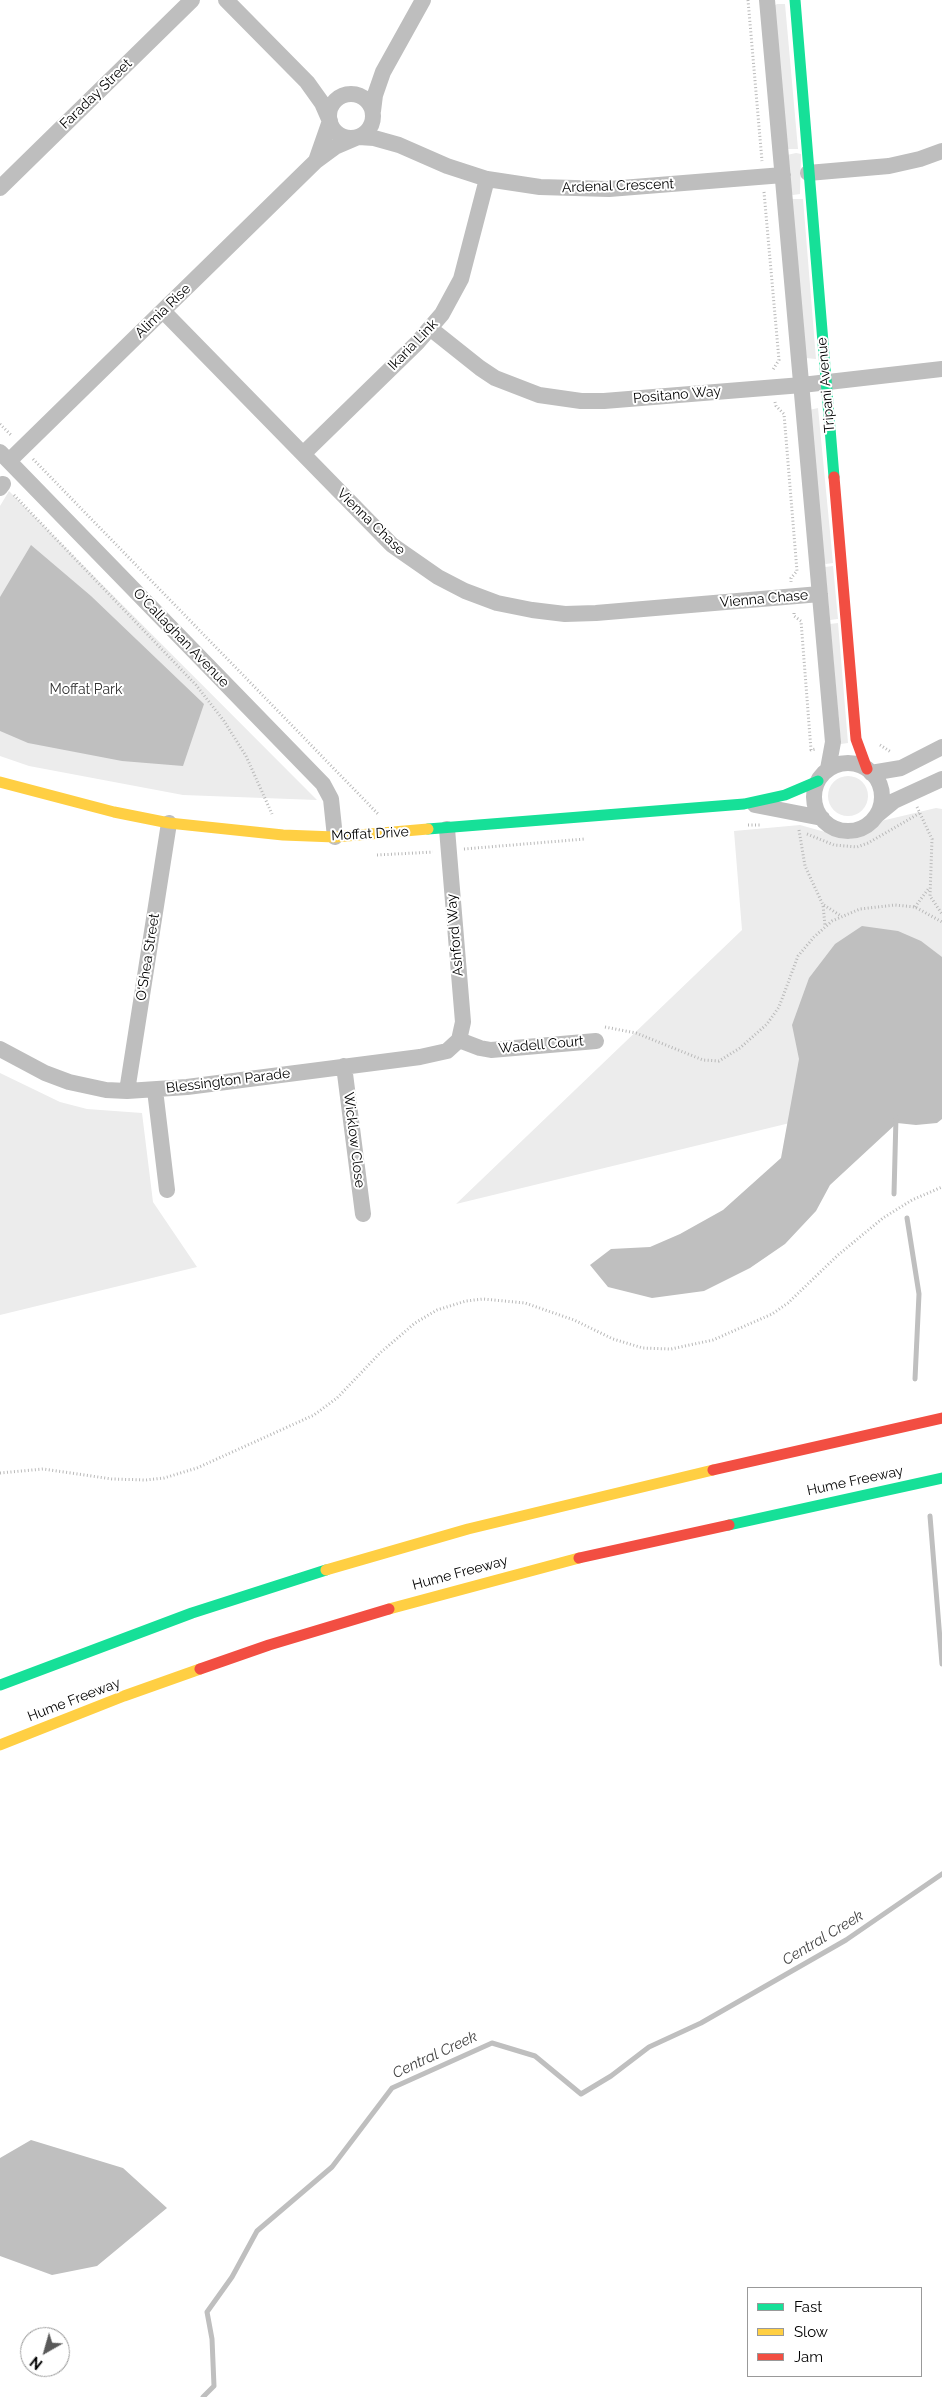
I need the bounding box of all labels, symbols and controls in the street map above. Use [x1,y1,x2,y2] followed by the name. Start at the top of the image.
[57,55,135,133] street label: Faraday Street
[562,176,674,196] street label: Ardenal Crescent
[132,280,194,342] street label: Alimia Rise
[385,316,441,374] street label: Ikaria Link
[813,337,839,433] street label: Tripani Avenue
[632,383,722,407] street label: Positano Way
[333,485,409,559] street label: Vienna Chase
[129,585,233,691] street label: O'Callaghan Avenue
[719,587,809,611] street label: Vienna Chase
[50,682,122,698] park label: Moffat Park
[331,824,409,844] street label: Moffat Drive
[443,893,467,977] street label: Ashford Way
[133,912,163,1002] street label: O'Shea Street
[498,1033,584,1057] street label: Wadell Court
[165,1065,291,1097] street label: Blessington Parade
[340,1091,368,1189] street label: Wicklow Close
[805,1463,905,1499] street label: Hume Freeway
[410,1552,510,1594] street label: Hume Freeway
[25,1675,123,1725] street label: Hume Freeway
[779,1907,867,1969] water label: Central Creek
[390,2028,480,2082] water label: Central Creek
[747,2287,922,2377] legend
[794,2298,822,2316] text: Fast
[794,2323,828,2341] text: Slow
[20,2327,70,2377] north arrow
[794,2348,823,2366] text: Jam
[27,2353,46,2373] text: N

